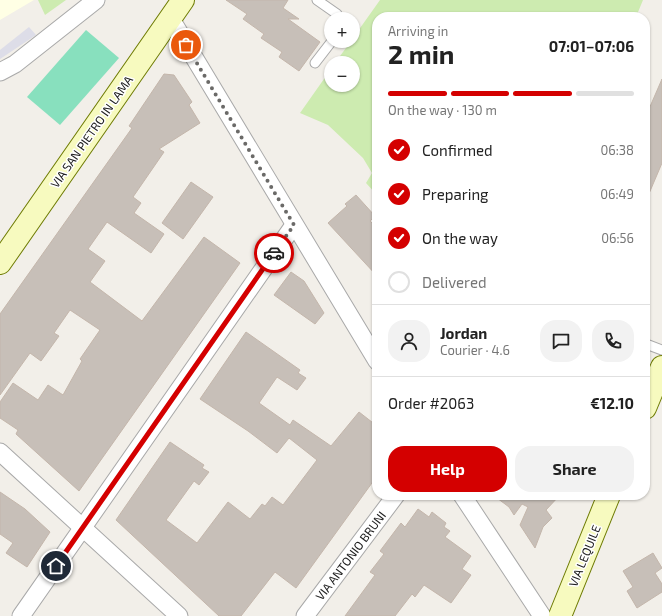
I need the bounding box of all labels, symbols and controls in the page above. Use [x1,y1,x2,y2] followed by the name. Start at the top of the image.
[324,12,360,92] map controls
[324,12,360,48] button: +
[388,23,448,39] text: Arriving in
[169,28,203,62] pin
[175,34,197,56] icon: bag
[549,37,634,55] text: 07:01–07:06
[388,38,454,69] text: 2 min
[324,56,360,92] button: −
[47,72,136,190] street label: VIA SAN PIETRO IN LAMA
[388,102,497,118] text: On the way · 130 m
[388,139,410,161] icon: check
[422,141,493,159] text: Confirmed
[601,142,634,158] text: 06:38
[388,183,410,205] icon: check
[422,185,488,203] text: Preparing
[600,186,634,202] text: 06:49
[388,227,410,249] icon: check
[422,229,498,247] text: On the way
[601,230,634,246] text: 06:56
[254,233,294,273] courier
[263,242,285,264] icon: car
[422,273,487,291] text: Delivered
[388,320,430,362] button: person
[540,320,582,362] button: chat
[592,320,634,362] button: phone
[440,324,487,342] text: Jordan
[440,342,510,358] text: Courier · 4.6
[388,394,474,412] text: Order #2063
[590,394,634,412] text: €12.10
[388,446,507,492] button: Help
[515,446,634,492] button: Share
[312,508,388,603] street label: VIA ANTONIO BRUNI
[565,523,604,589] street label: VIA LEQUILE
[39,549,73,583] pin
[45,555,67,577] icon: home

